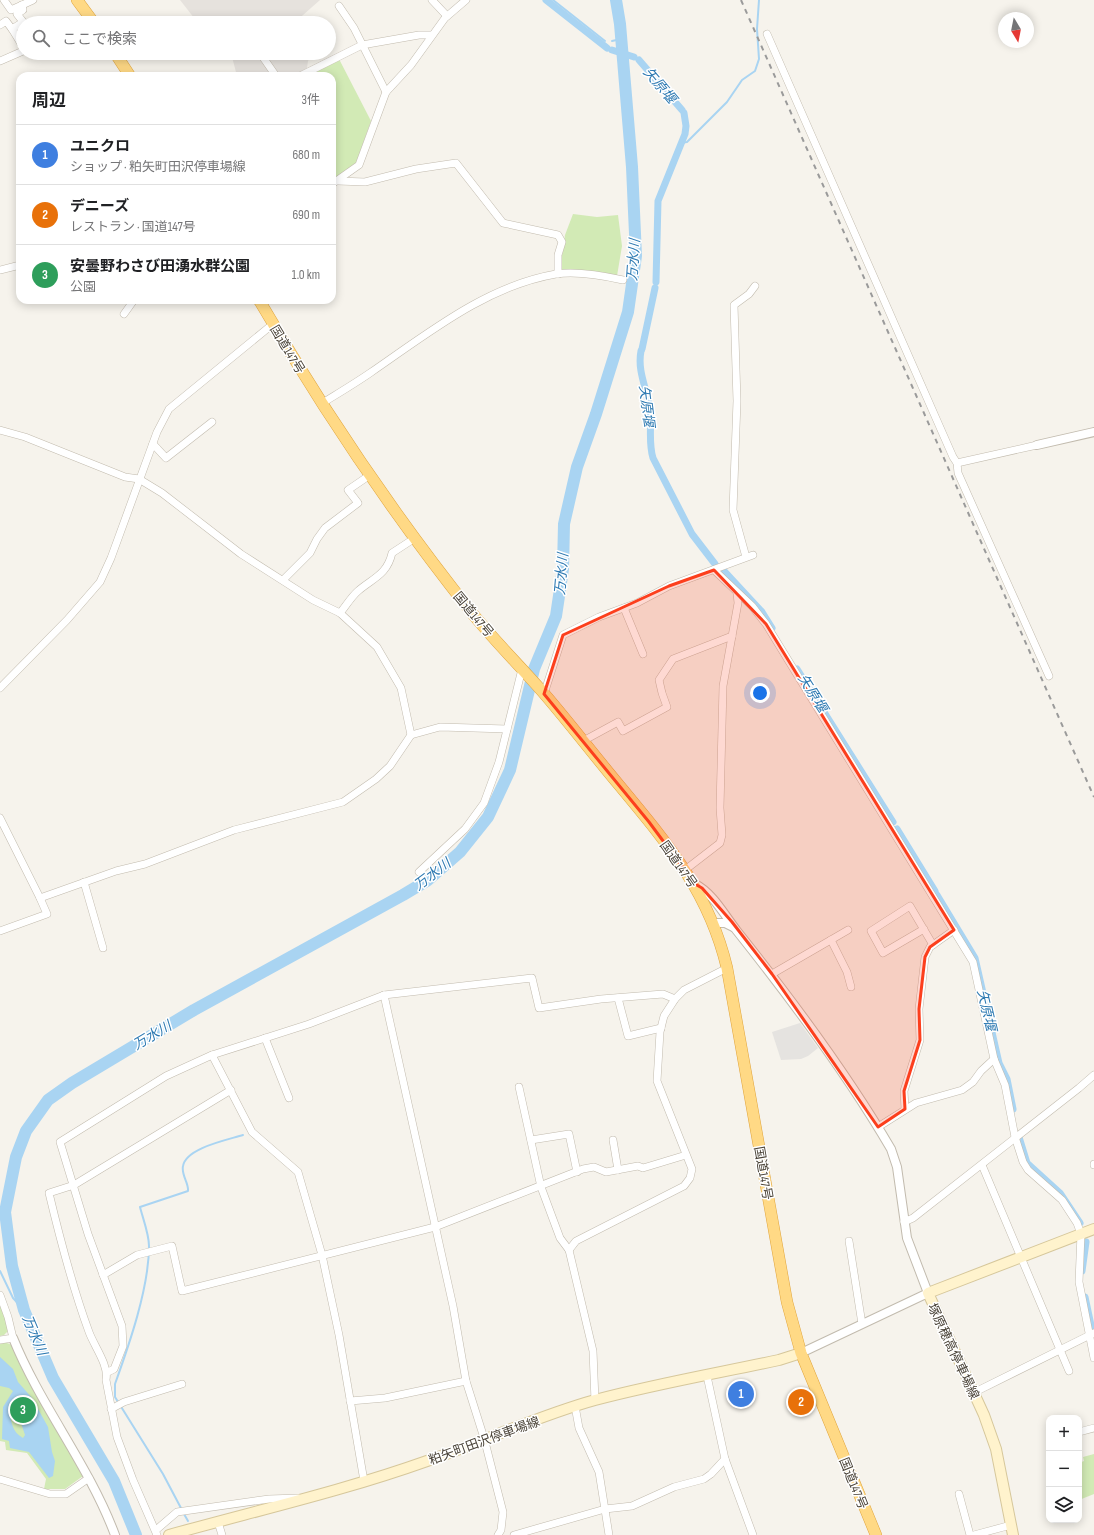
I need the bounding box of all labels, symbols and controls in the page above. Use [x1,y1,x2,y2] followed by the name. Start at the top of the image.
[998,12,1034,48] north arrow
[16,16,336,60] search box
[30,27,52,49] icon: search
[62,30,137,49] text: ここで検索
[640,64,682,109] water label: 矢原堰
[32,91,66,111] text: 周辺
[302,92,320,108] text: 3件
[70,137,130,156] text: ユニクロ
[42,147,48,163] text: 1
[292,147,320,163] text: 680 m
[70,159,246,175] text: ショップ · 粕矢町田沢停車場線
[70,197,129,216] text: デニーズ
[42,207,48,223] text: 2
[292,207,320,223] text: 690 m
[70,219,196,235] text: レストラン · 国道147号
[624,236,644,282] water label: 万水川
[70,257,250,276] text: 安曇野わさび田湧水群公園
[42,267,48,283] text: 3
[292,267,320,283] text: 1.0 km
[70,279,96,295] text: 公園
[266,322,308,377] street label: 国道147号
[636,384,658,431] water label: 矢原堰
[551,550,572,596] water label: 万水川
[450,589,497,641] street label: 国道147号
[794,671,833,718] water label: 矢原堰
[750,683,770,703] your location
[656,838,700,891] street label: 国道147号
[410,854,456,894] water label: 万水川
[974,988,1000,1035] water label: 矢原堰
[130,1016,176,1054] water label: 万水川
[750,1145,776,1201] street label: 国道147号
[924,1301,982,1402] street label: 塚原穂高停車場線
[19,1313,51,1360] water label: 万水川
[728,1379,754,1409] pin: 1
[788,1387,814,1417] pin: 2
[10,1395,36,1425] pin: 3
[427,1413,542,1468] street label: 粕矢町田沢停車場線
[1046,1415,1082,1523] map controls
[1046,1415,1082,1451] button: +
[1046,1451,1082,1487] button: −
[836,1455,871,1511] street label: 国道147号
[1046,1487,1082,1523] button: layers

